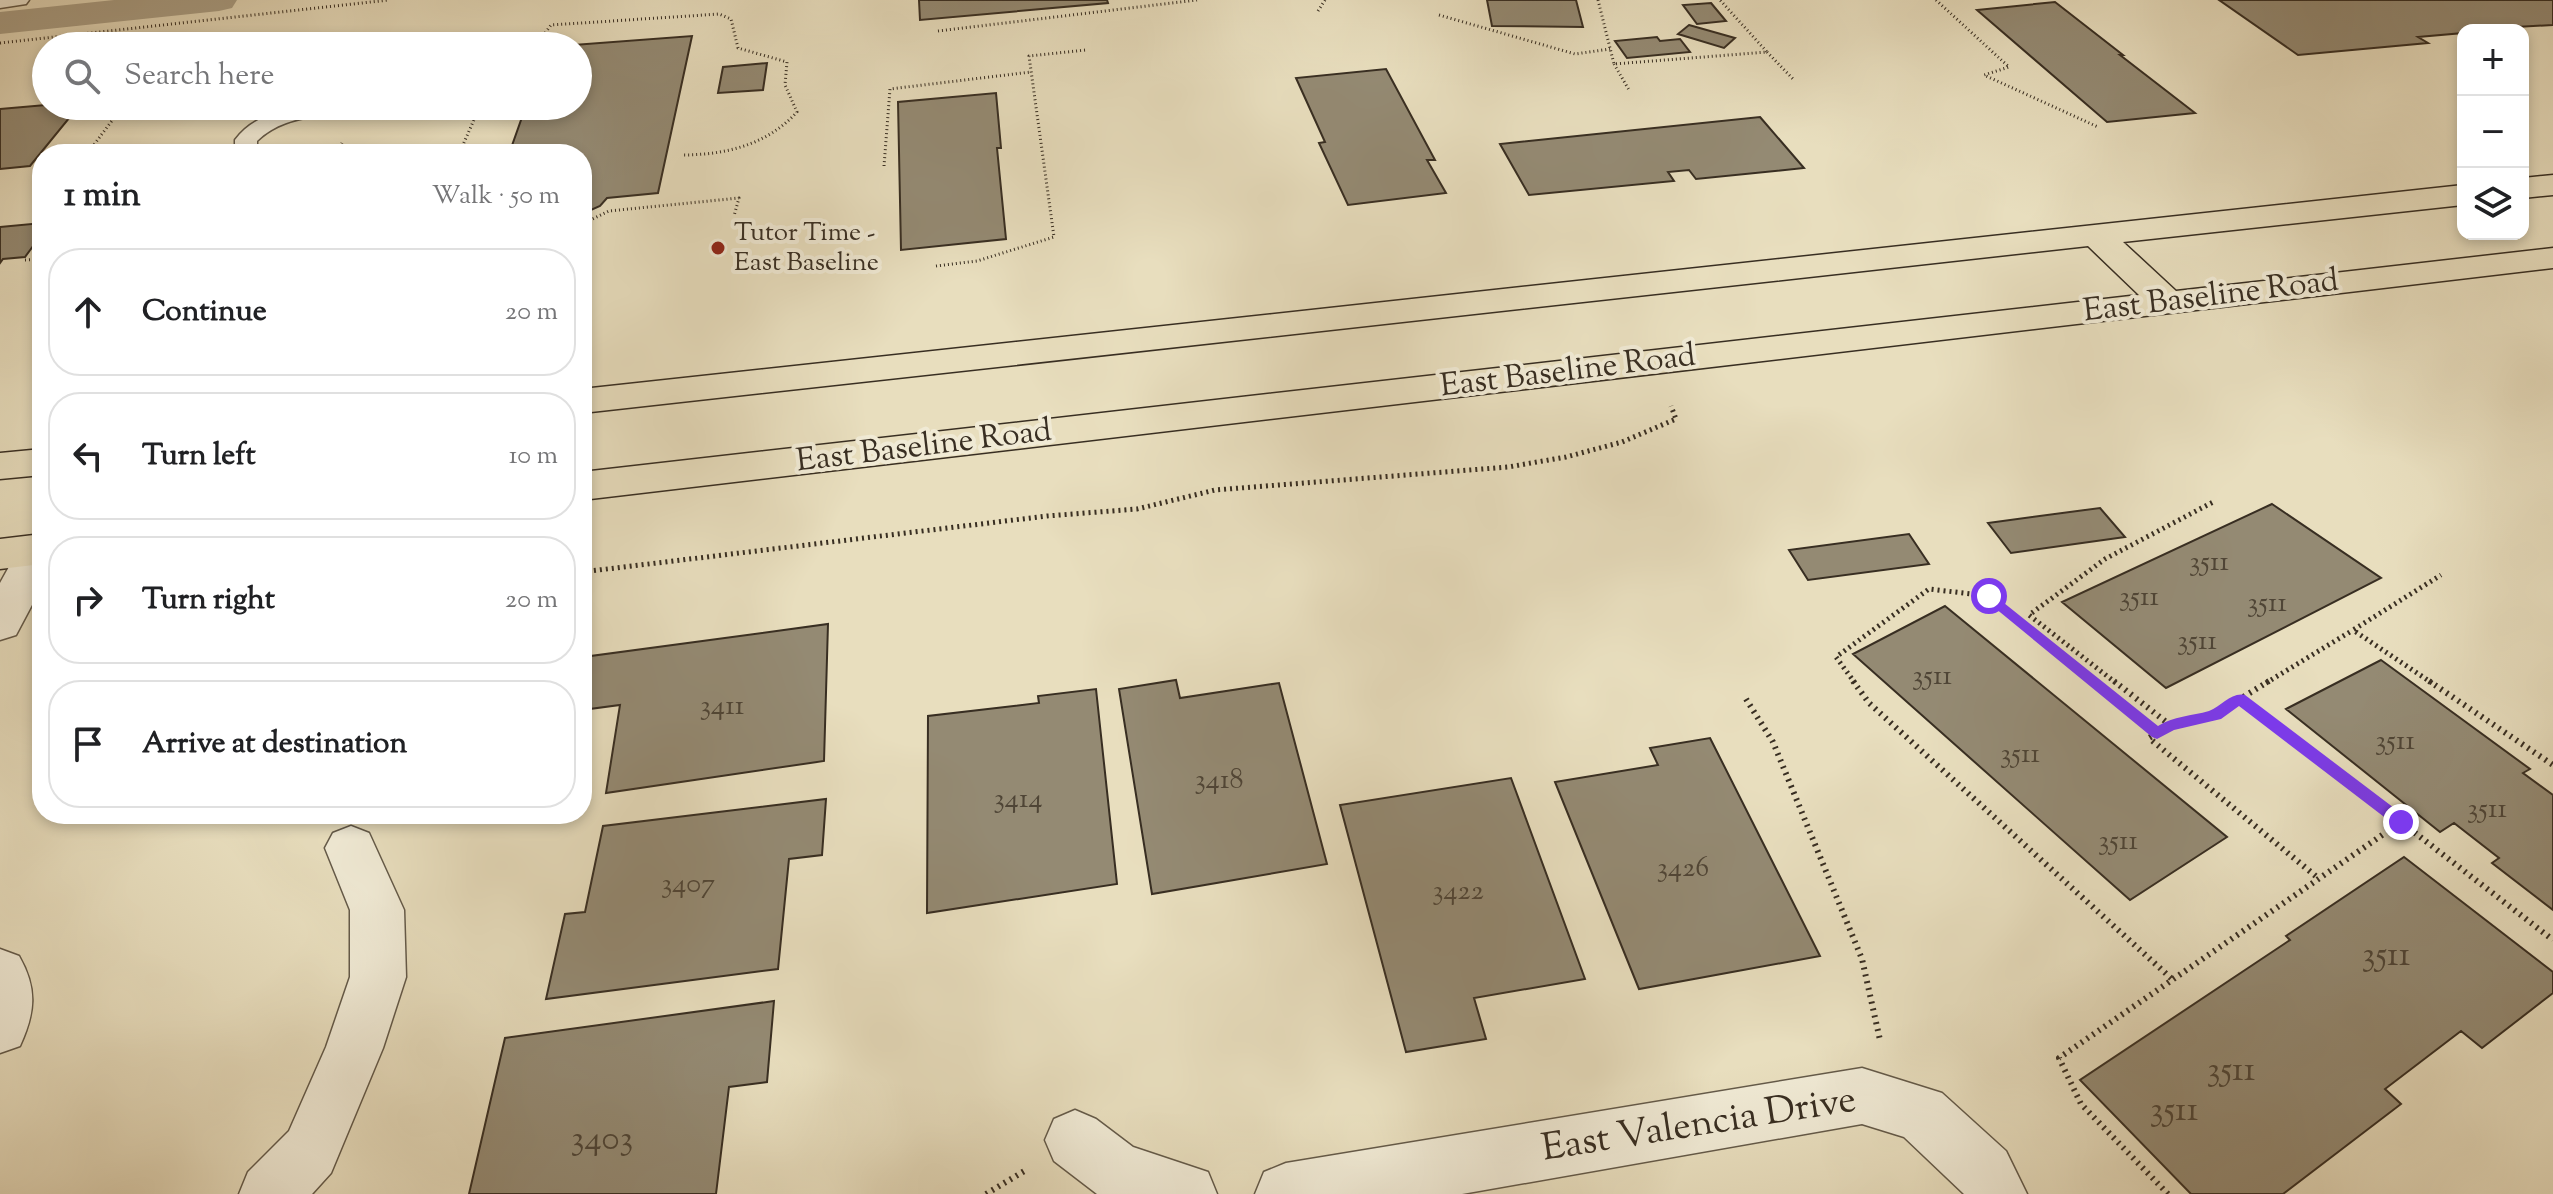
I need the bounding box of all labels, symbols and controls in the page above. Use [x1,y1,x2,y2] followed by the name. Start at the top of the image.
[2457,24,2529,240] map controls
[2457,24,2529,96] button: +
[32,32,592,120] search box
[60,54,104,98] icon: search
[124,55,274,98] text: Search here
[2457,96,2529,168] button: −
[2457,168,2529,240] button: layers
[64,172,141,221] text: 1 min
[432,178,560,215] text: Walk · 50 m
[734,215,879,282] place label: Tutor Time - East Baseline
[709,239,727,257] marker: Tutor Time - East Baseline
[2081,259,2341,335] street label: East Baseline Road
[66,290,110,334] icon: ahead
[142,291,267,334] text: Continue
[505,294,558,331] text: 20 m
[1438,334,1698,410] street label: East Baseline Road
[794,409,1054,485] street label: East Baseline Road
[66,434,110,478] icon: left
[142,435,256,478] text: Turn left
[509,438,558,475] text: 10 m
[2189,543,2229,583] house number: 3511
[66,578,110,622] icon: right
[1971,578,2007,614] route start
[2119,578,2159,618] house number: 3511
[142,579,275,622] text: Turn right
[505,582,558,619] text: 20 m
[2247,584,2287,624] house number: 3511
[2177,622,2217,662] house number: 3511
[1912,657,1952,697] house number: 3511
[700,687,744,727] house number: 3411
[66,722,110,766] icon: arrive
[2375,722,2415,762] house number: 3511
[142,723,407,766] text: Arrive at destination
[2000,735,2040,775] house number: 3511
[1195,761,1243,801] house number: 3418
[993,780,1043,820] house number: 3414
[2467,790,2507,830] house number: 3511
[2383,804,2419,840] route end
[2098,822,2138,862] house number: 3511
[1657,849,1709,889] house number: 3426
[661,865,715,905] house number: 3407
[1432,872,1484,912] house number: 3422
[2362,932,2410,981] house number: 3511
[2207,1047,2255,1096] house number: 3511
[1538,1075,1860,1177] street label: East Valencia Drive
[2150,1087,2198,1136] house number: 3511
[571,1116,633,1165] house number: 3403

